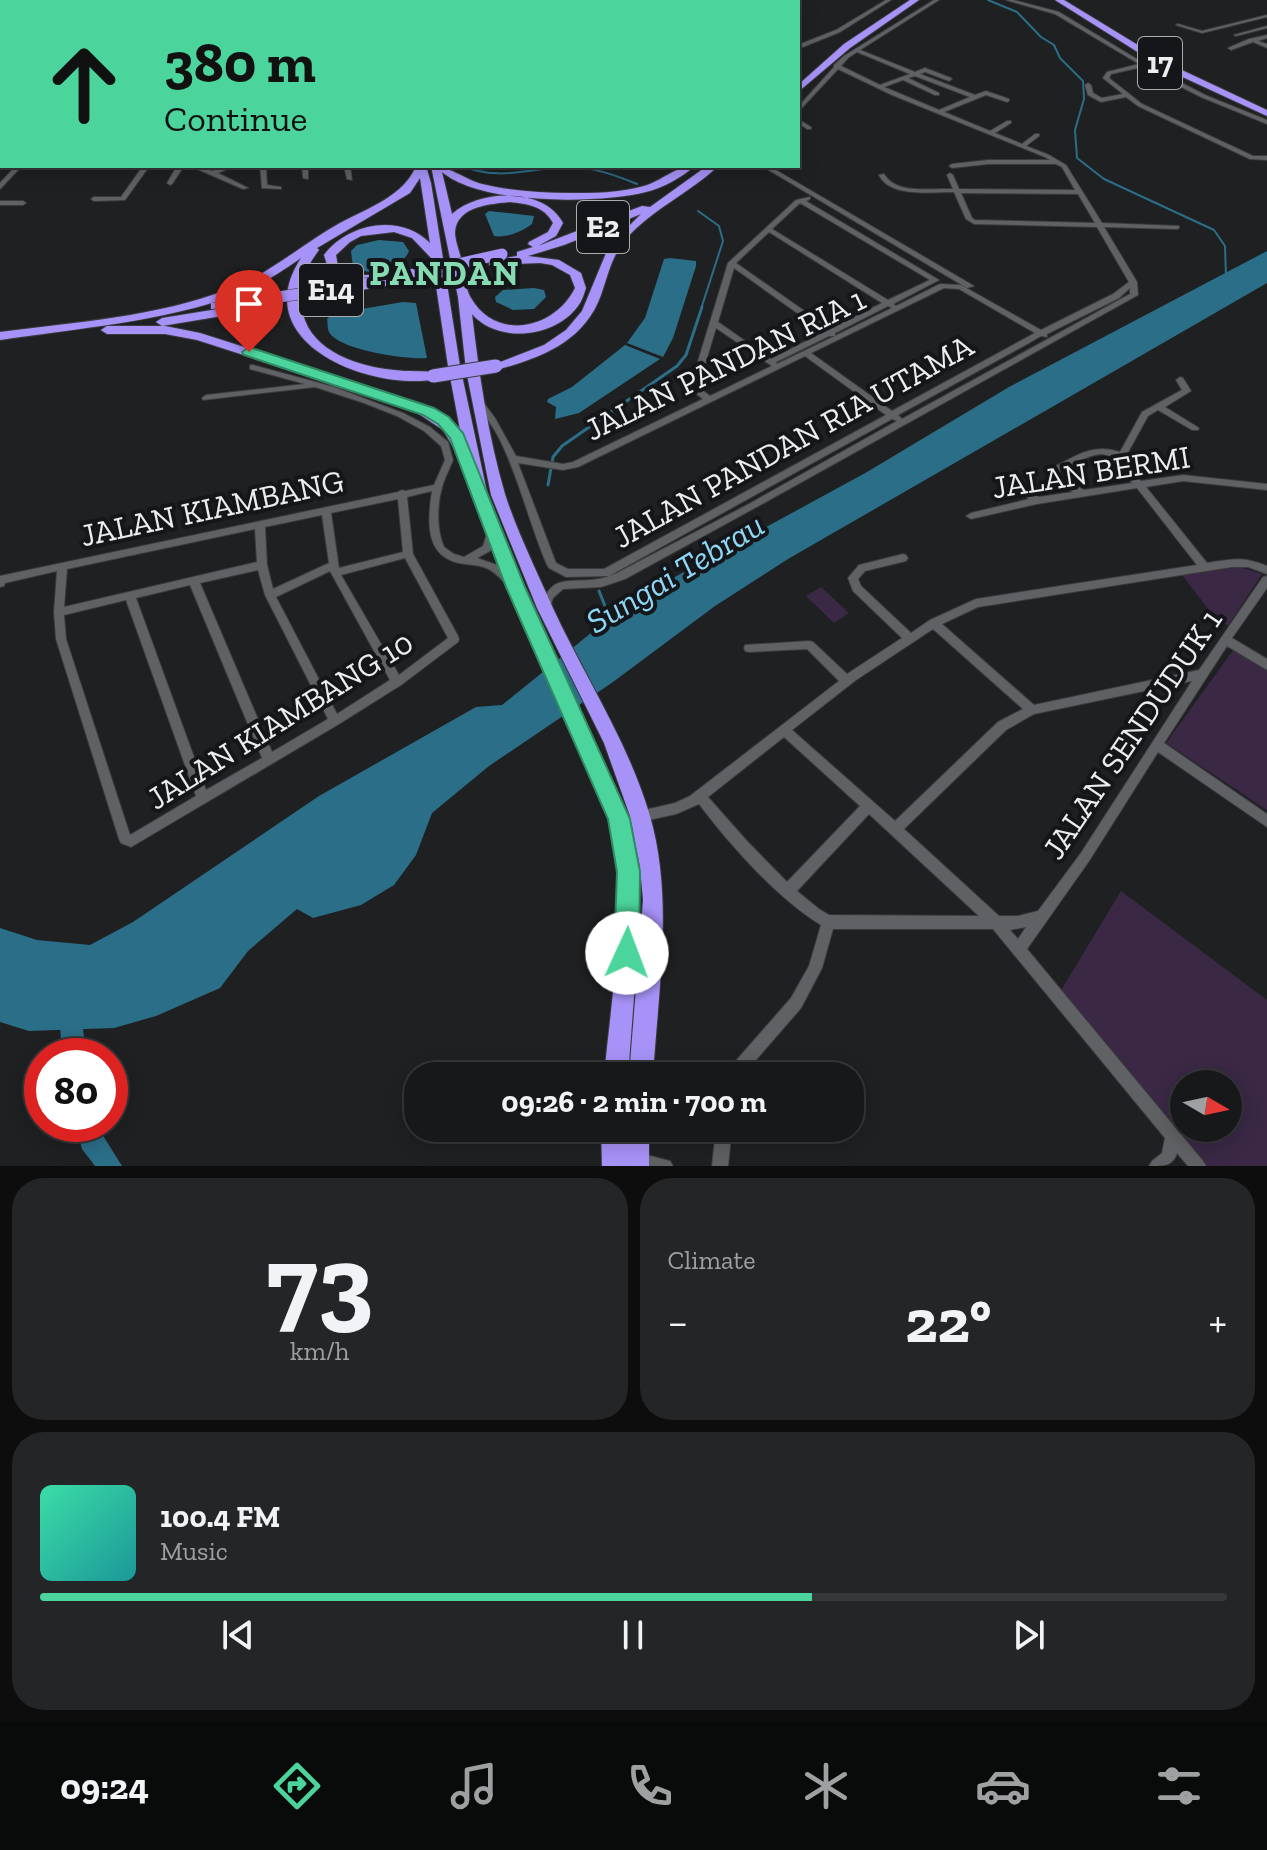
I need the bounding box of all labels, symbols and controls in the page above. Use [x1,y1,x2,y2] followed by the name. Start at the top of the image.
[164,29,316,96] text: 380 m
[32,32,136,136] icon: ahead
[1138,37,1182,89] road number: 17
[164,97,308,140] text: Continue
[577,201,629,253] road number: E2
[369,253,521,294] district label: PANDAN
[299,264,363,316] road number: E14
[215,270,283,352] pin
[579,280,871,448] street label: JALAN PANDAN RIA 1
[227,282,271,326] icon: arrive
[607,326,980,556] street label: JALAN PANDAN RIA UTAMA
[989,438,1193,506] street label: JALAN BERMI
[77,462,347,554] street label: JALAN KIAMBANG
[579,504,771,642] water label: Sungai Tebrau
[1034,602,1230,866] street label: JALAN SENDUDUK 1
[140,623,420,817] street label: JALAN KIAMBANG 10
[585,911,669,995] position arrow
[24,1038,128,1142] speed limit sign: 80
[1170,1070,1242,1142] north arrow
[1170,1070,1242,1142] map controls
[501,1084,767,1120] text: 09:26 · 2 min · 700 m
[266,1220,373,1345] text: 73
[668,1244,755,1276] text: Climate
[905,1285,991,1357] text: 22°
[668,1295,688,1348] text: −
[1208,1295,1227,1348] text: +
[290,1335,349,1367] text: km/h
[160,1499,280,1535] text: 100.4 FM
[160,1535,228,1567] text: Music
[216,1613,260,1657] icon: previous
[611,1613,655,1657] icon: pause
[1007,1613,1051,1657] icon: next
[269,1758,325,1814] icon: directions
[446,1758,502,1814] icon: music
[622,1758,678,1814] icon: phone
[798,1758,854,1814] icon: climate
[975,1758,1031,1814] icon: car
[1151,1758,1207,1814] icon: filters
[60,1765,149,1808] text: 09:24

